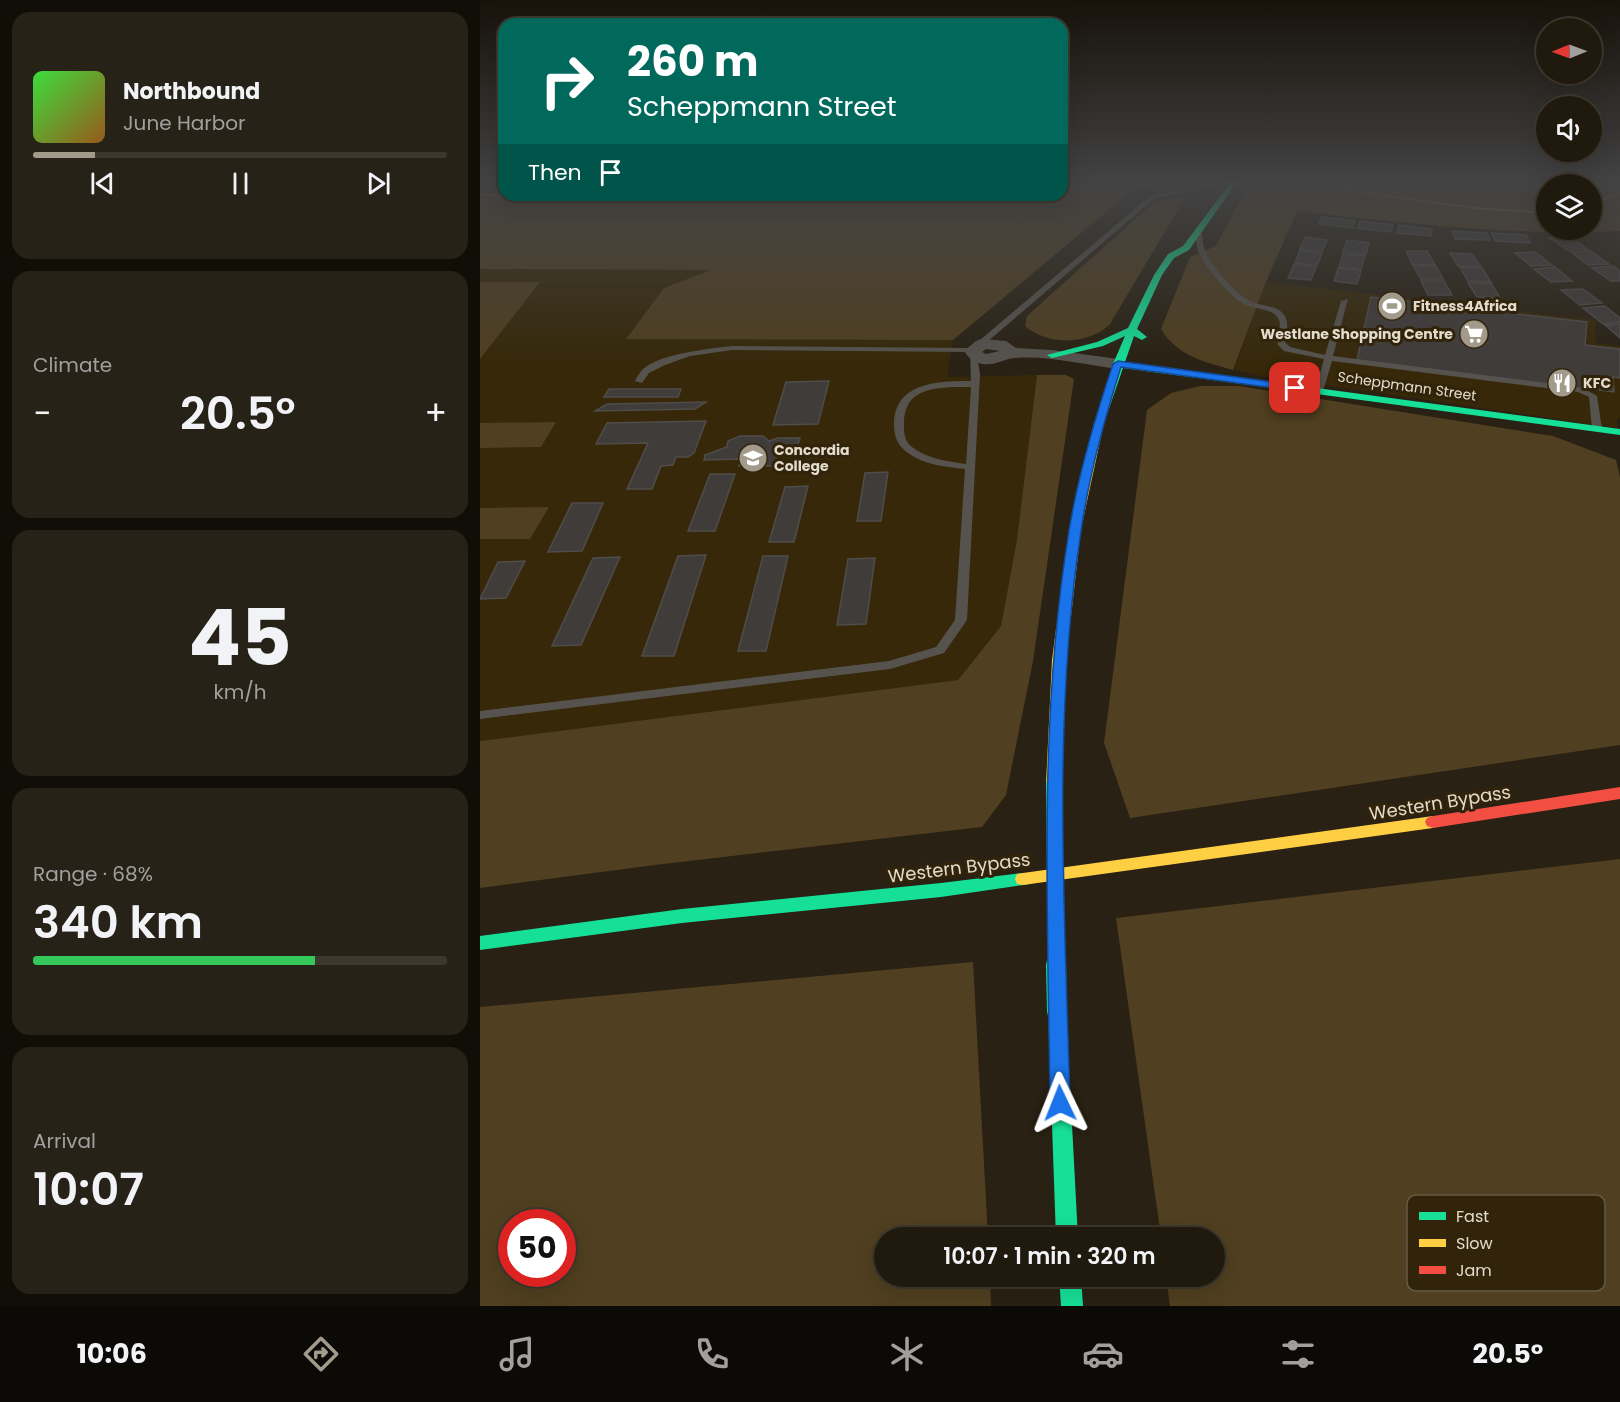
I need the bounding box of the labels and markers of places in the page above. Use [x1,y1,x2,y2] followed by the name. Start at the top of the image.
[1376,290,1408,322] sports icon: Fitness4Africa
[1413,296,1517,316] place label: Fitness4Africa
[1458,318,1490,350] supermarket icon: Westlane Shopping Centre
[1260,324,1453,344] place label: Westlane Shopping Centre
[1269,362,1320,413] pin
[1546,367,1578,399] restaurant icon: KFC
[1583,373,1611,393] place label: KFC
[774,440,850,476] place label: Concordia College
[737,442,769,474] school or university icon: Concordia College

